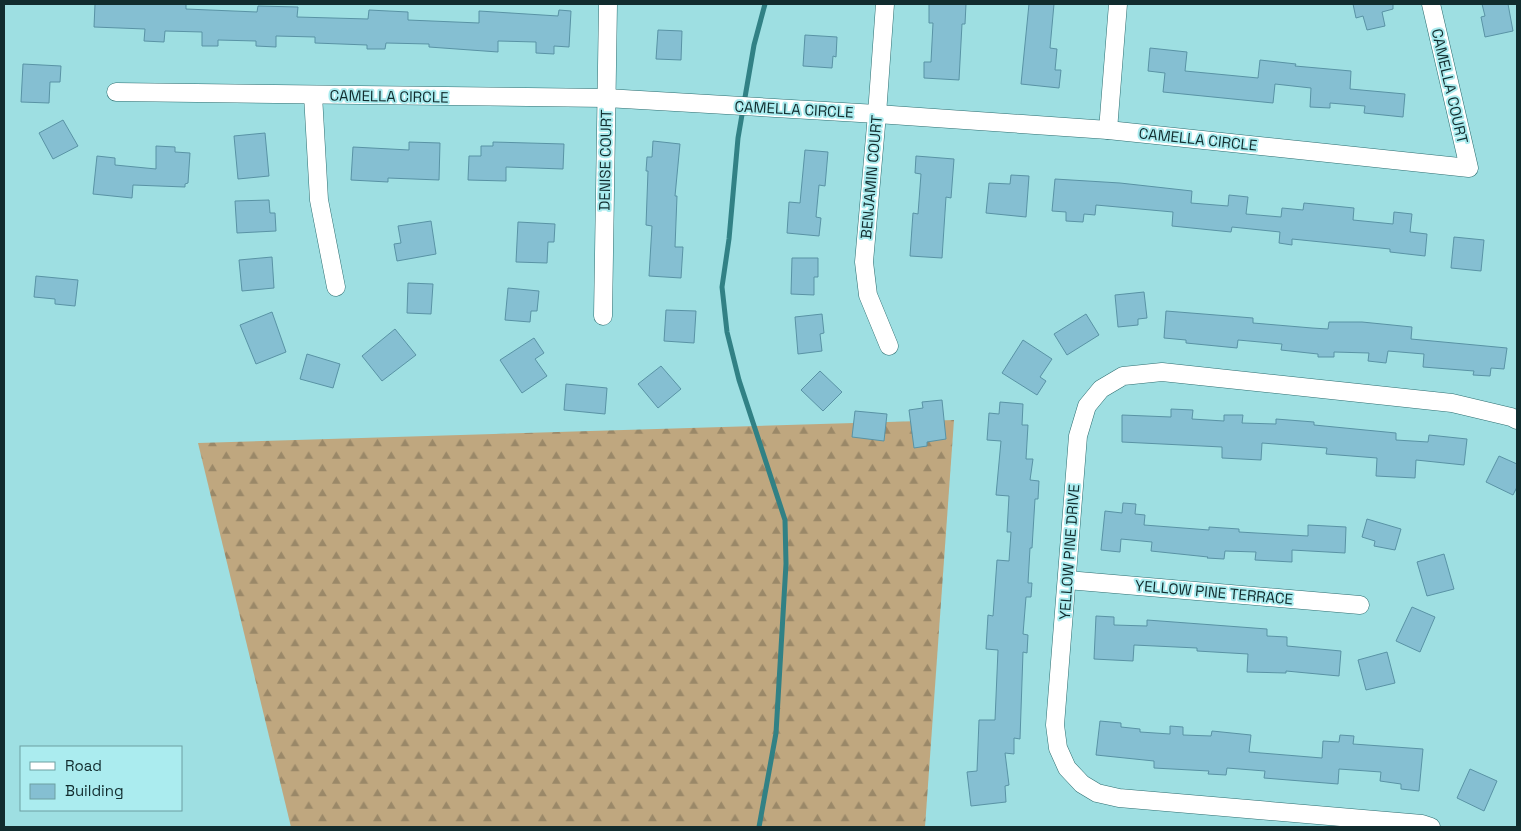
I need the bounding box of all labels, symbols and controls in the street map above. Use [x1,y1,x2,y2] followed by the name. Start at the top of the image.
[1428,27,1473,146] street label: CAMELLA COURT
[329,85,449,107] street label: CAMELLA CIRCLE
[734,96,854,122] street label: CAMELLA CIRCLE
[595,109,615,211] street label: DENISE COURT
[856,114,886,240] street label: BENJAMIN COURT
[1138,123,1258,155] street label: CAMELLA CIRCLE
[1055,483,1083,621] street label: YELLOW PINE DRIVE
[1134,576,1294,608] street label: YELLOW PINE TERRACE
[20,746,182,811] legend
[65,756,102,775] text: Road
[65,781,124,800] text: Building

